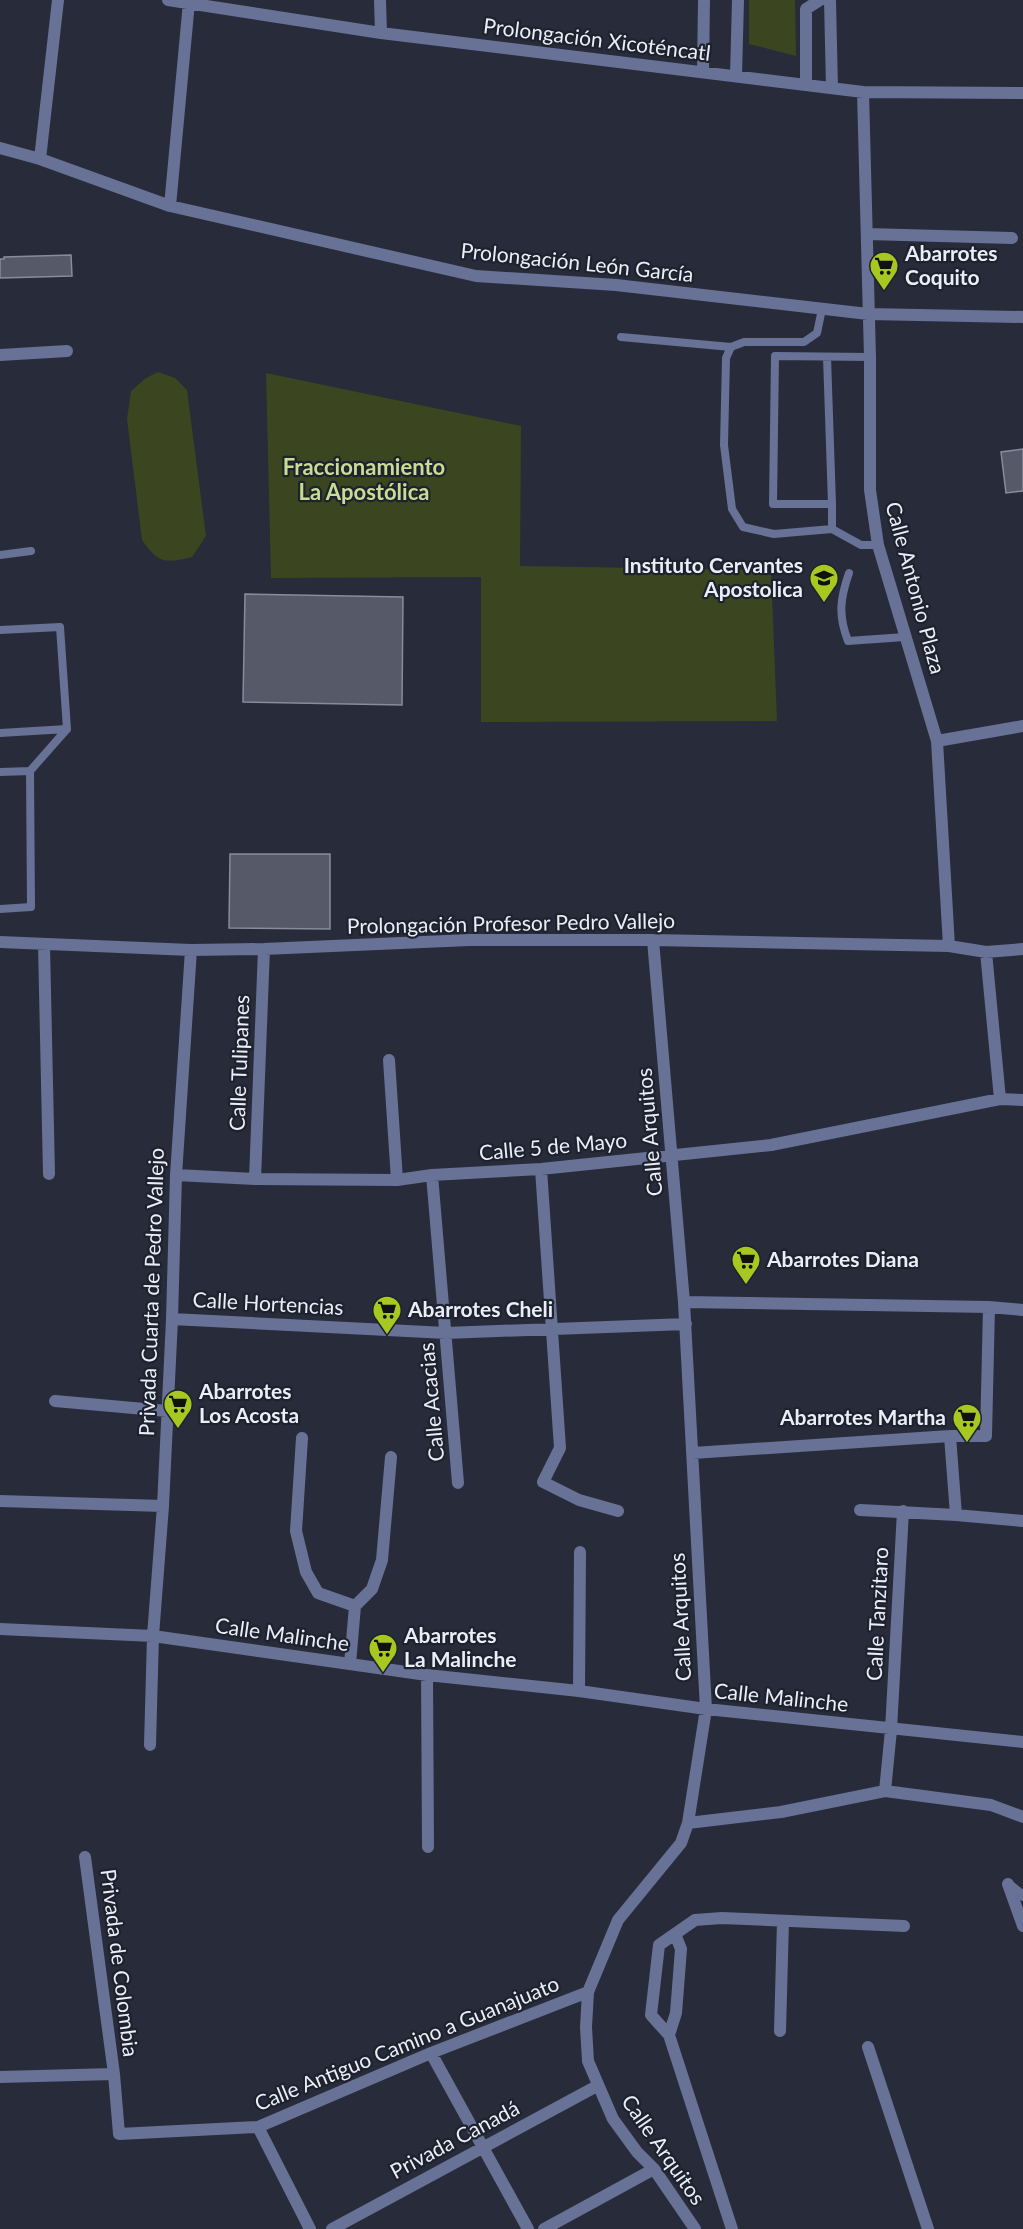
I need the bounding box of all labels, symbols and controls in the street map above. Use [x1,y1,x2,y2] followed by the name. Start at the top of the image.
[482,12,712,65] street label: Prolongación Xicoténcatl
[459,237,695,286] street label: Prolongación León García
[904,240,998,289] place label: Abarrotes Coquito
[868,250,900,292] supermarket icon: Abarrotes Coquito
[283,453,445,505] district label: Fraccionamiento La Apostólica
[881,499,951,676] street label: Calle Antonio Plaza
[624,552,803,601] place label: Instituto Cervantes Apostolica
[808,562,840,604] school or university icon: Instituto Cervantes Apostolica
[347,907,675,938] street label: Prolongación Profesor Pedro Vallejo
[224,994,253,1131] street label: Calle Tulipanes
[630,1067,667,1197] street label: Calle Arquitos
[478,1127,628,1164] street label: Calle 5 de Mayo
[133,1147,168,1437] street label: Privada Cuarta de Pedro Vallejo
[730,1244,762,1286] supermarket icon: Abarrotes Diana
[766,1246,919,1271] place label: Abarrotes Diana
[192,1286,344,1319] street label: Calle Hortencias
[371,1294,403,1336] supermarket icon: Abarrotes Cheli
[407,1296,553,1321] place label: Abarrotes Cheli
[413,1342,448,1463] street label: Calle Acacias
[198,1378,299,1427] place label: Abarrotes Los Acosta
[162,1388,194,1430] supermarket icon: Abarrotes Los Acosta
[951,1402,983,1444] supermarket icon: Abarrotes Martha
[779,1404,946,1429] place label: Abarrotes Martha
[861,1546,892,1681] street label: Calle Tanzitaro
[664,1552,695,1682] street label: Calle Arquitos
[214,1612,351,1655] street label: Calle Malinche
[403,1622,516,1671] place label: Abarrotes La Malinche
[367,1632,399,1674] supermarket icon: Abarrotes La Malinche
[713,1677,850,1716] street label: Calle Malinche
[97,1867,144,2058] street label: Privada de Colombia
[251,1970,562,2115] street label: Calle Antiguo Camino a Guanajuato
[617,2089,711,2209] street label: Calle Arquitos
[386,2094,523,2183] street label: Privada Canadá

